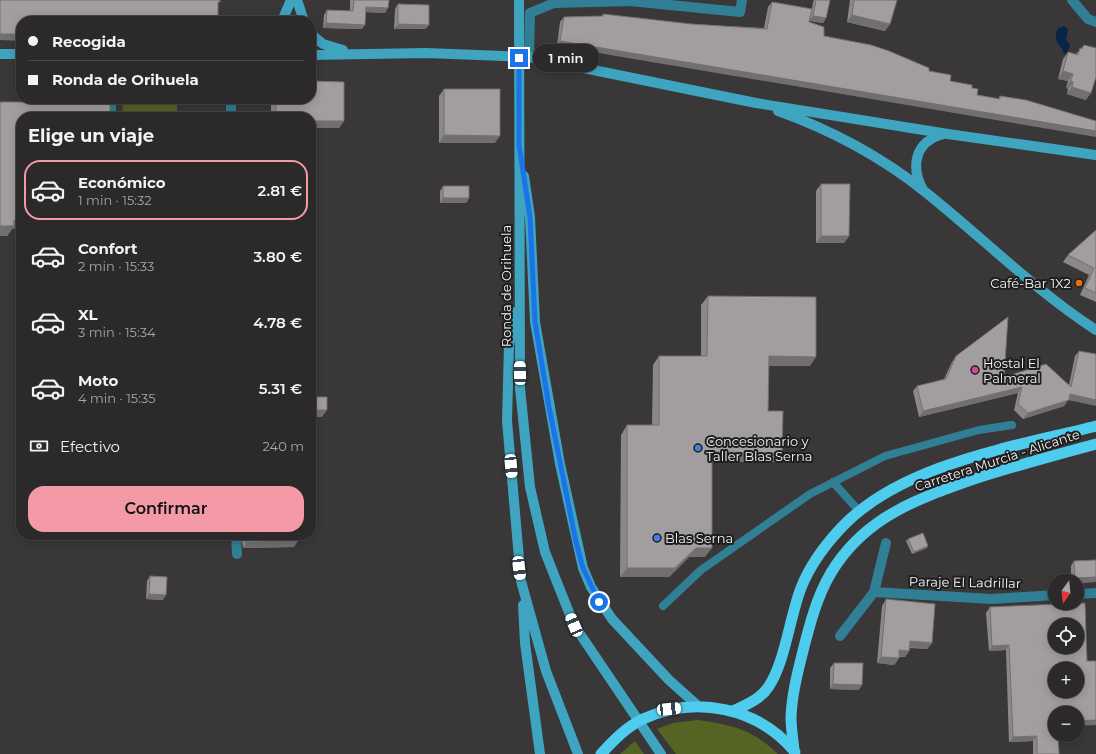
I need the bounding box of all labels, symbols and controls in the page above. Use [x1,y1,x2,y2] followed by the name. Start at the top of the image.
[52,32,126,51] text: Recogida
[533,44,599,72] callout: 1 min
[510,49,528,67] route end
[549,50,583,66] text: 1 min
[52,70,199,89] text: Ronda de Orihuela
[28,125,154,147] text: Elige un viaje
[30,172,66,208] icon: car
[78,173,166,192] text: Económico
[258,181,302,200] text: 2.81 €
[78,192,152,208] text: 1 min · 15:32
[498,225,514,347] street label: Ronda de Orihuela
[30,238,66,274] icon: car
[78,239,138,258] text: Confort
[253,247,302,266] text: 3.80 €
[78,258,154,274] text: 2 min · 15:33
[990,275,1071,291] place label: Café-Bar 1X2
[1074,278,1084,288] marker: Café-Bar 1X2
[30,304,66,340] icon: car
[78,305,97,324] text: XL
[253,313,302,332] text: 4.78 €
[78,324,156,340] text: 3 min · 15:34
[983,355,1041,386] place label: Hostal El Palmeral
[514,361,526,385] car
[970,365,980,375] marker: Hostal El Palmeral
[30,370,66,406] icon: car
[78,371,118,390] text: Moto
[259,379,302,398] text: 5.31 €
[78,390,156,406] text: 4 min · 15:35
[912,426,1082,494] street label: Carretera Murcia - Alicante
[706,433,812,464] place label: Concesionario y Taller Blas Serna
[28,435,50,457] icon: cash
[60,437,120,456] text: Efectivo
[263,438,304,454] text: 240 m
[693,443,703,453] marker: Concesionario y Taller Blas Serna
[504,454,518,478] car
[28,486,304,532] button: Confirmar
[665,530,733,546] place label: Blas Serna
[652,533,662,543] marker: Blas Serna
[512,555,526,581] car
[909,573,1021,591] street label: Paraje El Ladrillar
[1048,574,1084,610] north arrow
[1048,574,1084,742] map controls
[590,593,608,611] route start
[564,612,584,638] car
[1048,618,1084,654] button: locate
[1048,662,1084,698] button: +
[656,702,682,716] car
[1048,706,1084,742] button: −

